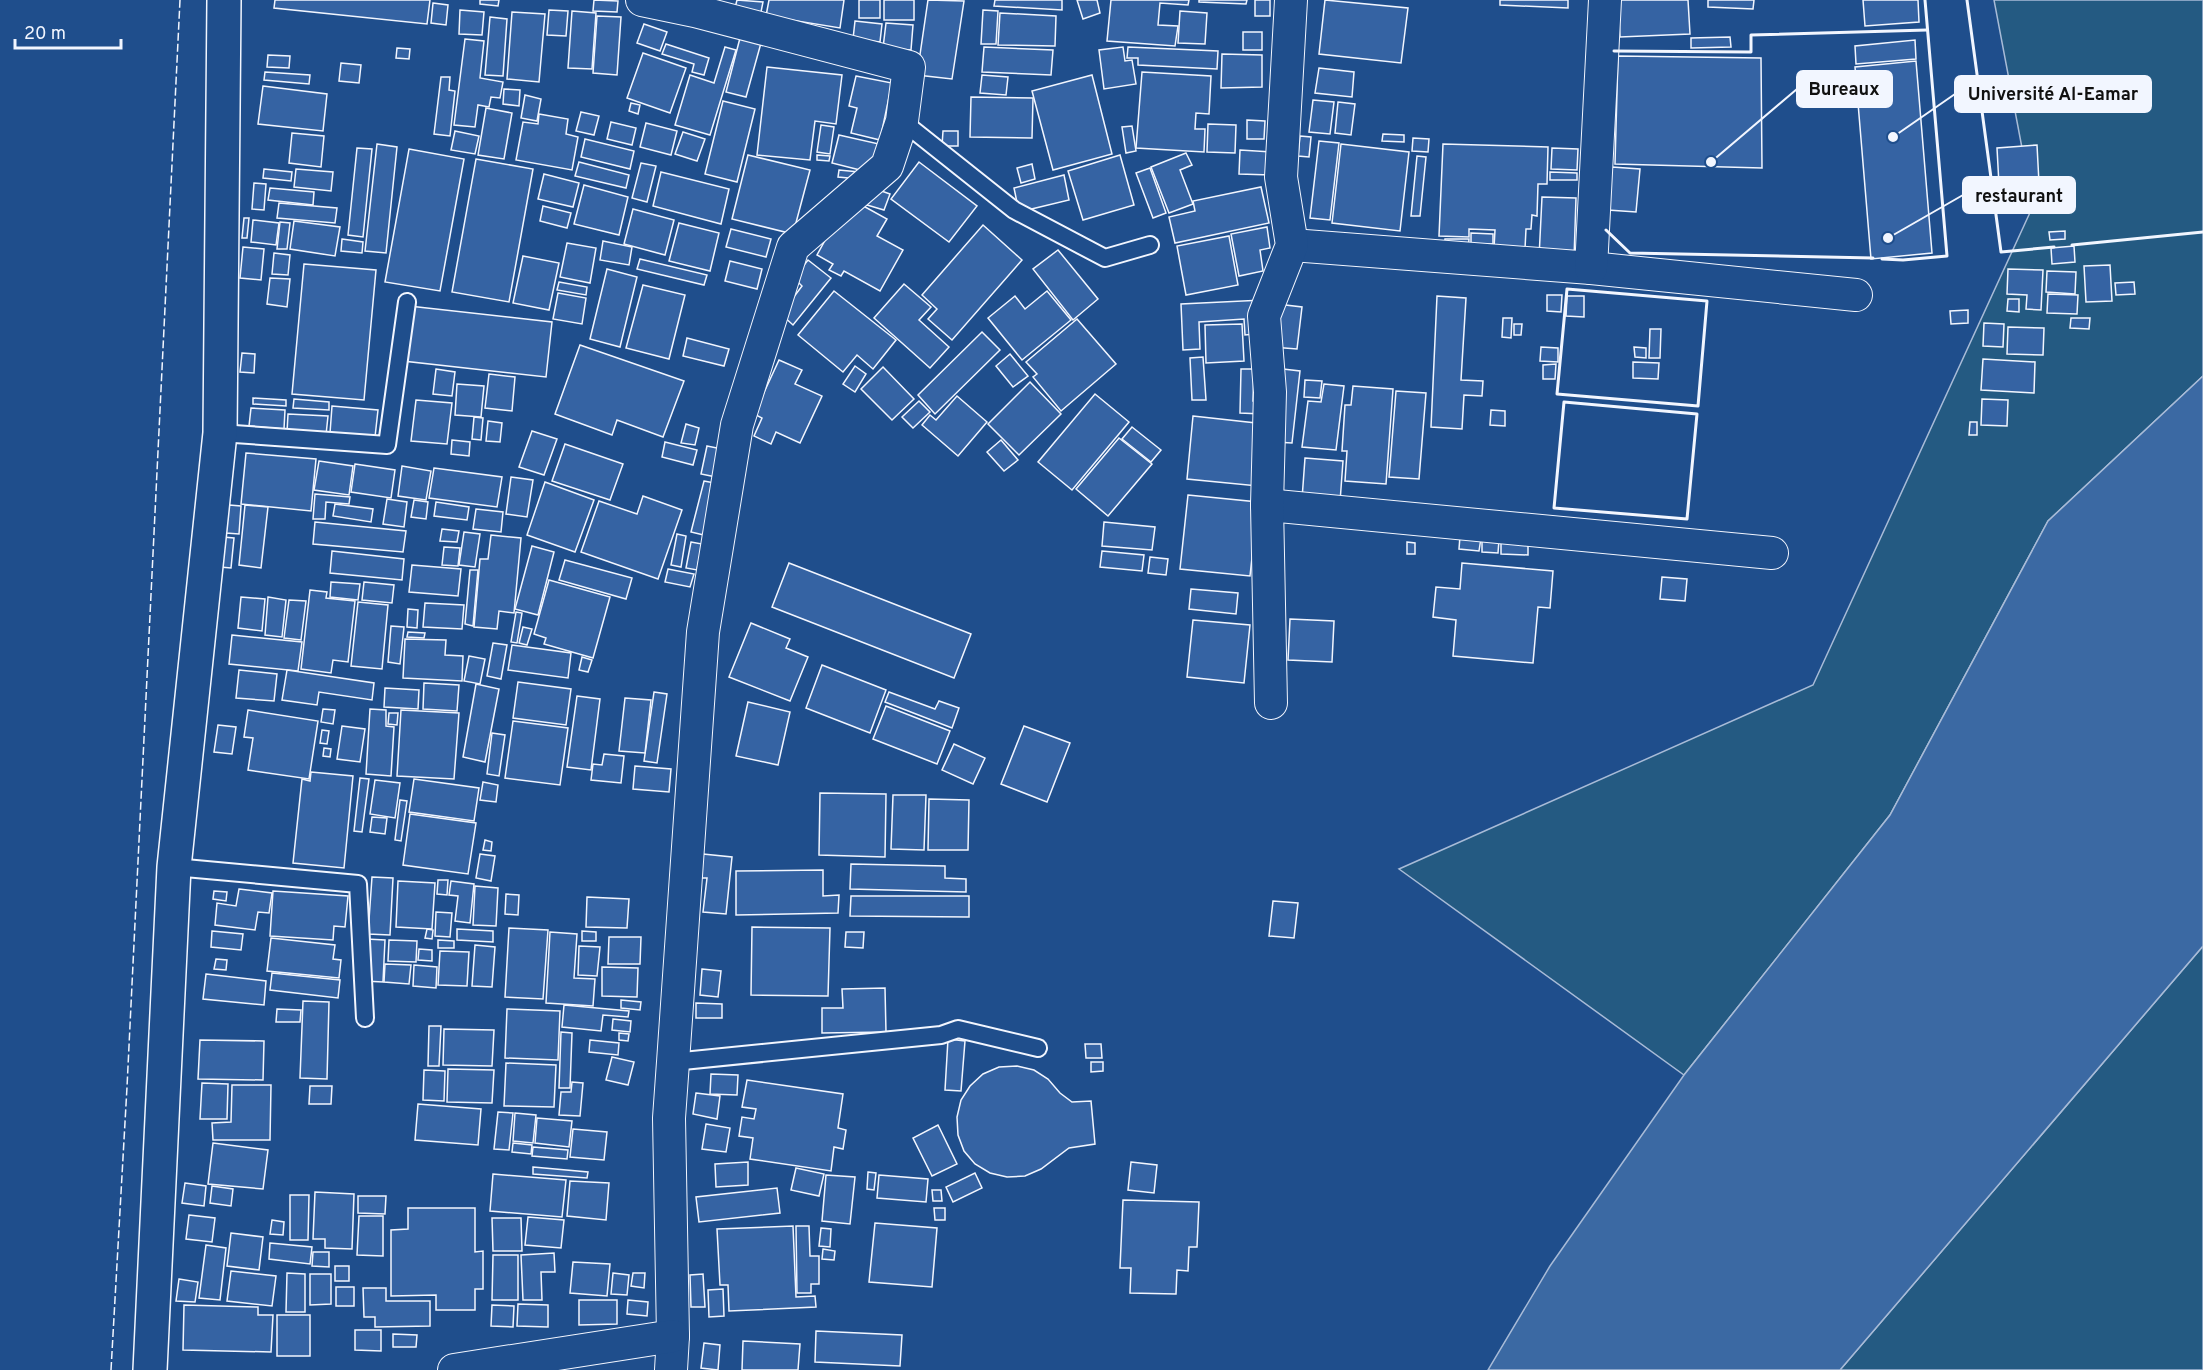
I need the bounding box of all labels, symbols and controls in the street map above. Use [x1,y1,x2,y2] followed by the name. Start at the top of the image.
[15,12,122,50] scale bar
[24,23,66,46] text: 20 m
[1797,71,1892,107] callout: Bureaux
[1955,76,2151,112] callout: Université Al-Eamar
[1808,79,1880,102] text: Bureaux
[1968,84,2139,107] text: Université Al-Eamar
[1963,177,2075,213] callout: restaurant
[1975,186,2063,209] text: restaurant

